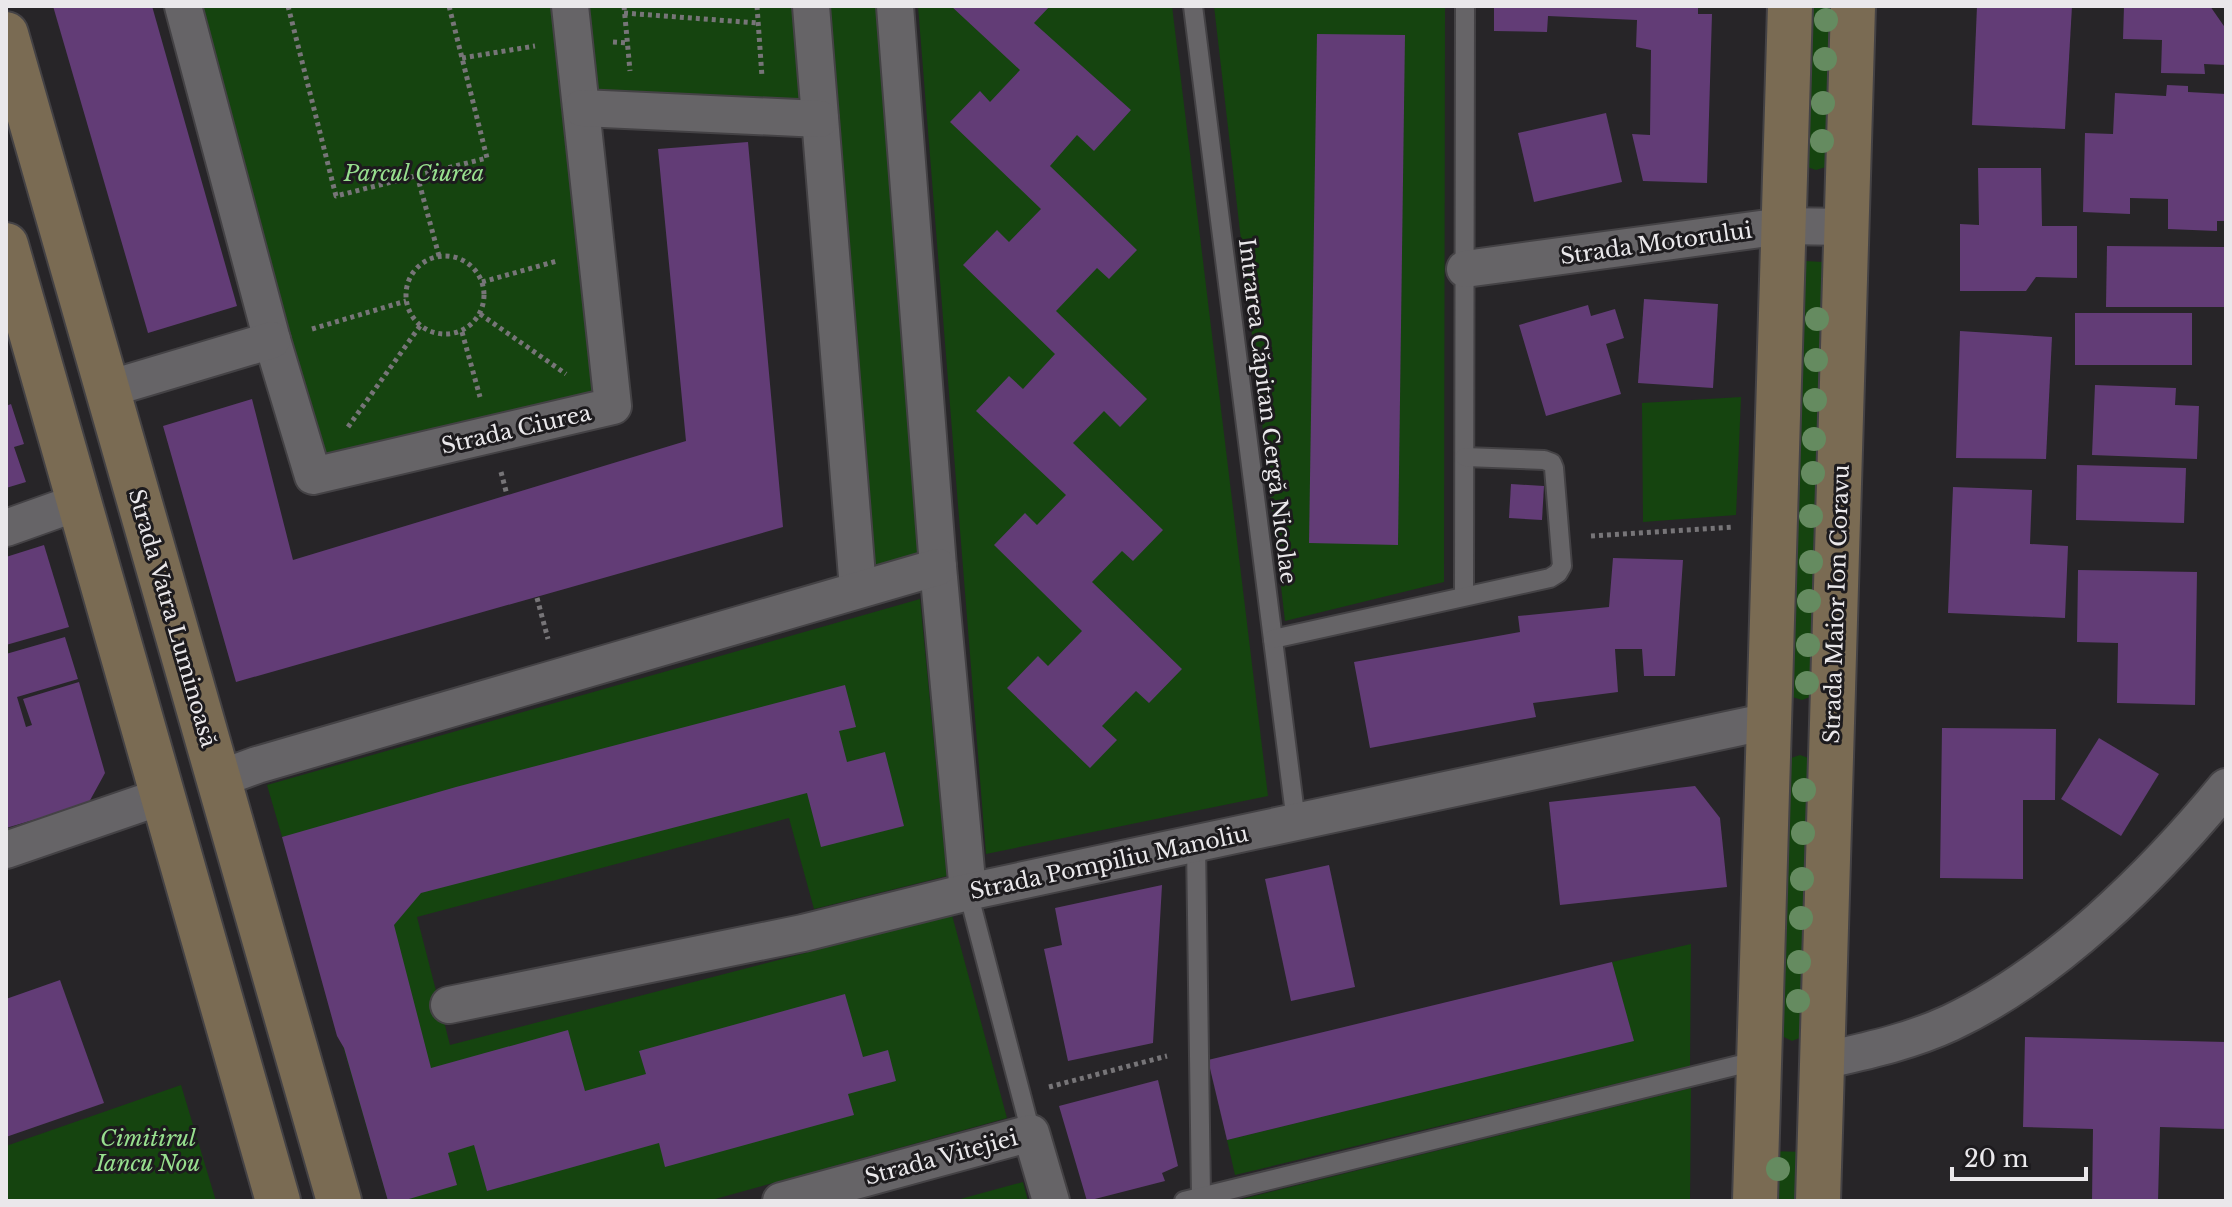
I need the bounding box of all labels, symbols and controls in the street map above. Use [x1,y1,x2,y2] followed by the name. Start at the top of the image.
[343,160,484,187] park label: Parcul Ciurea
[1558,217,1754,270] street label: Strada Motorului
[1233,237,1302,585] street label: Intrarea Căpitan Cergă Nicolae
[438,399,595,460] street label: Strada Ciurea
[1818,464,1855,744] street label: Strada Maior Ion Coravu
[123,486,223,751] street label: Strada Vatra Luminoasă
[967,820,1251,905] street label: Strada Pompiliu Manoliu
[862,1124,1021,1191] street label: Strada Vitejiei
[95,1125,200,1177] park label: Cimitirul Iancu Nou
[1952,1131,2086,1181] scale bar
[1964,1144,2029,1173] text: 20 m

